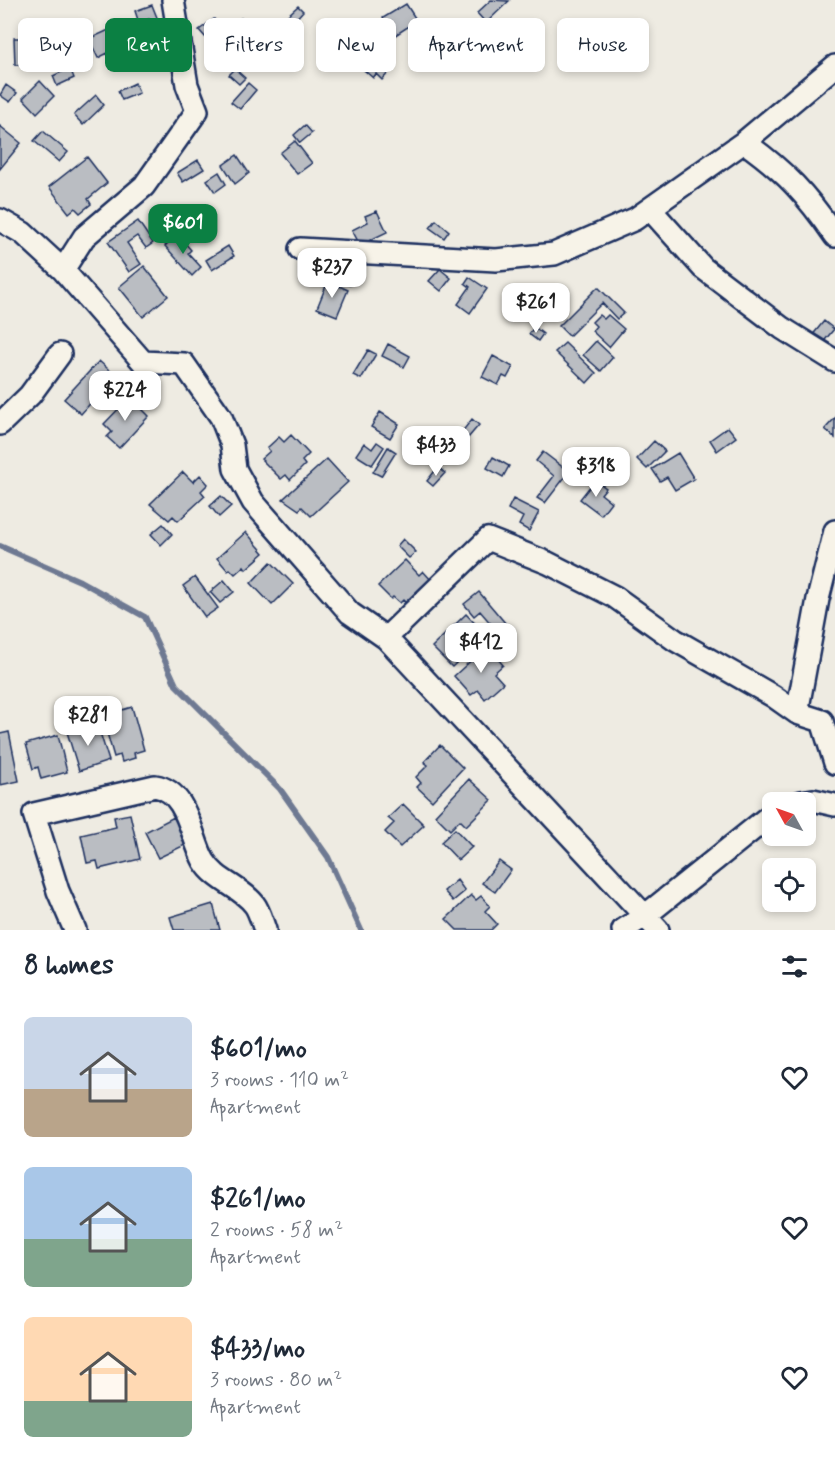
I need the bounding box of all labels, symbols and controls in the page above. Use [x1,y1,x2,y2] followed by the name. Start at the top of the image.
[18,18,93,72] chip: Buy
[105,18,192,72] chip: Rent
[204,18,304,72] chip: Filters
[316,18,396,72] chip: New
[408,18,545,72] chip: Apartment
[557,18,649,72] chip: House
[147,204,219,255] pin: $601
[162,210,204,237] text: $601
[296,248,368,299] pin: $237
[311,254,353,281] text: $237
[500,283,572,334] pin: $261
[516,289,556,316] text: $261
[89,371,161,422] pin: $224
[103,377,147,404] text: $224
[400,426,472,477] pin: $433
[416,432,456,459] text: $433
[560,447,632,498] pin: $318
[576,453,616,480] text: $318
[445,623,517,674] pin: $412
[459,629,503,656] text: $412
[52,696,124,747] pin: $281
[68,702,108,729] text: $281
[762,792,816,846] north arrow
[762,792,816,912] map controls
[762,858,816,912] button: locate
[24,949,114,983] text: 8 homes
[778,950,811,983] icon: filters
[210,1033,307,1067] text: $601/mo
[72,1041,144,1113] icon: home
[778,1061,811,1094] icon: heart
[210,1067,349,1094] text: 3 rooms · 110 m²
[210,1094,301,1121] text: Apartment
[210,1183,306,1217] text: $261/mo
[72,1191,144,1263] icon: home
[778,1211,811,1244] icon: heart
[210,1217,343,1244] text: 2 rooms · 58 m²
[210,1244,301,1271] text: Apartment
[210,1333,305,1367] text: $433/mo
[72,1341,144,1413] icon: home
[778,1361,811,1394] icon: heart
[210,1367,342,1394] text: 3 rooms · 80 m²
[210,1394,301,1421] text: Apartment

